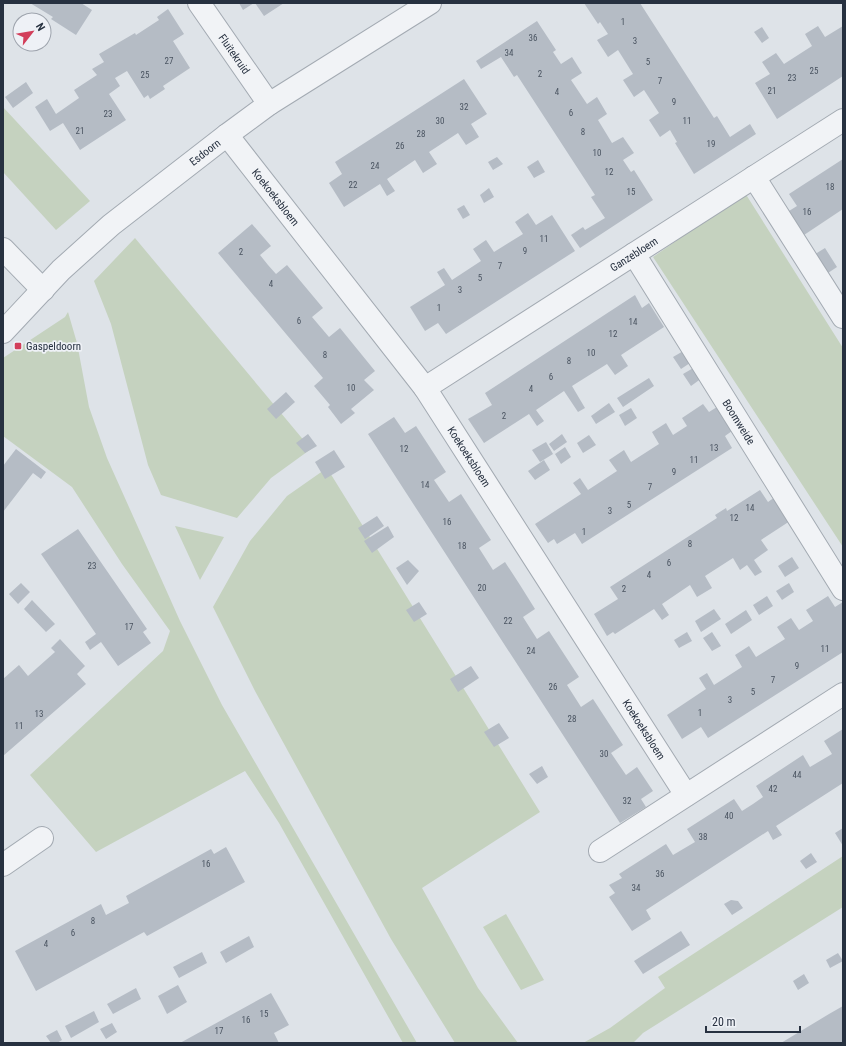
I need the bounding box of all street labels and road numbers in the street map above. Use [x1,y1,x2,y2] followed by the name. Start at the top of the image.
[216,32,252,77] street label: Fluitekruid
[187,136,223,169] street label: Esdoorn
[249,166,302,229] street label: Koekoeksbloem
[608,235,660,275] street label: Ganzebloem
[719,397,757,447] street label: Boomweide
[445,424,493,490] street label: Koekoeksbloem
[619,697,668,762] street label: Koekoeksbloem

